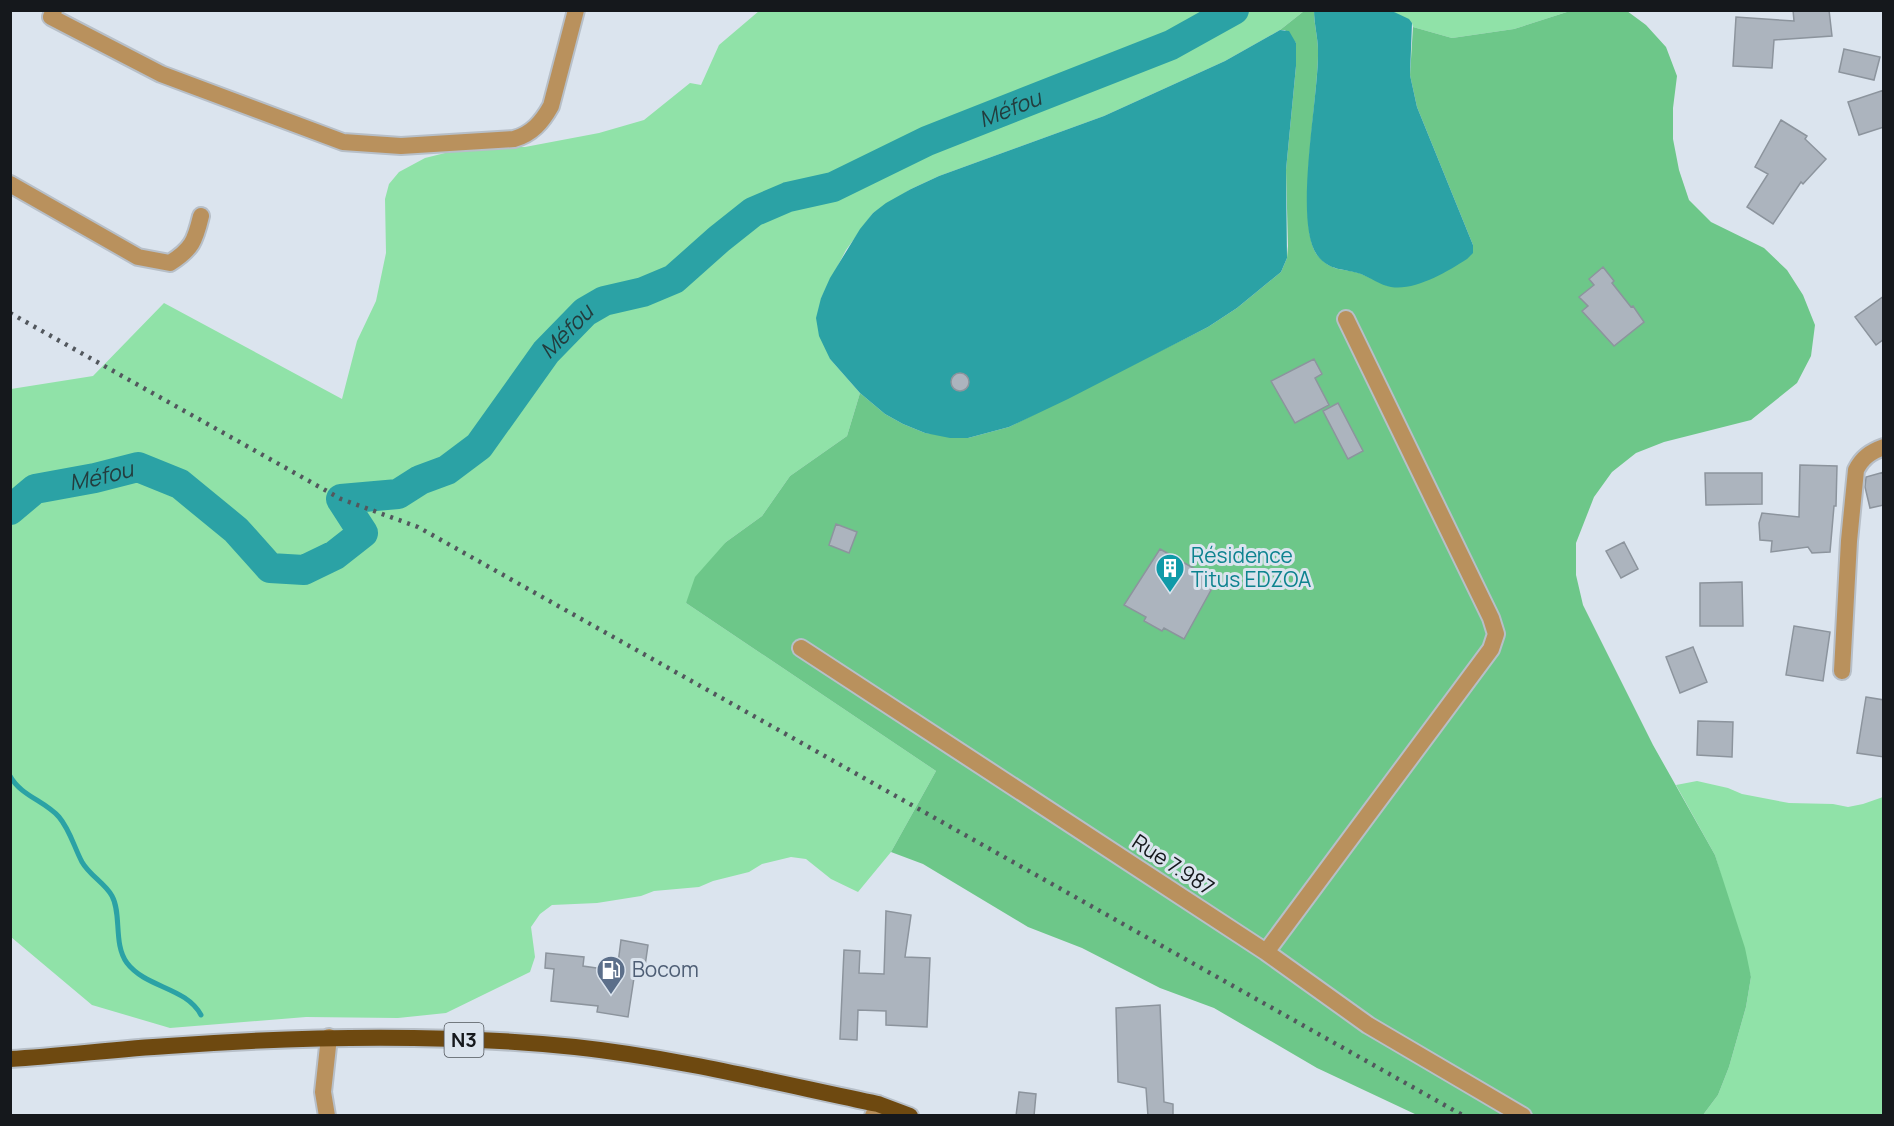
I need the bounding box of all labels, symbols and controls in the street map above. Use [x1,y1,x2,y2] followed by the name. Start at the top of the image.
[974,82,1047,134] water label: Méfou
[533,296,601,365] water label: Méfou
[67,453,138,497] water label: Méfou
[1191,541,1311,593] place label: Résidence Titus EDZOA
[1154,552,1186,594] building icon: Résidence Titus EDZOA
[1127,827,1220,901] street label: Rue 7.987
[595,954,627,996] fuel station icon: Bocom
[632,955,699,983] place label: Bocom
[444,1023,484,1057] road number: N3

